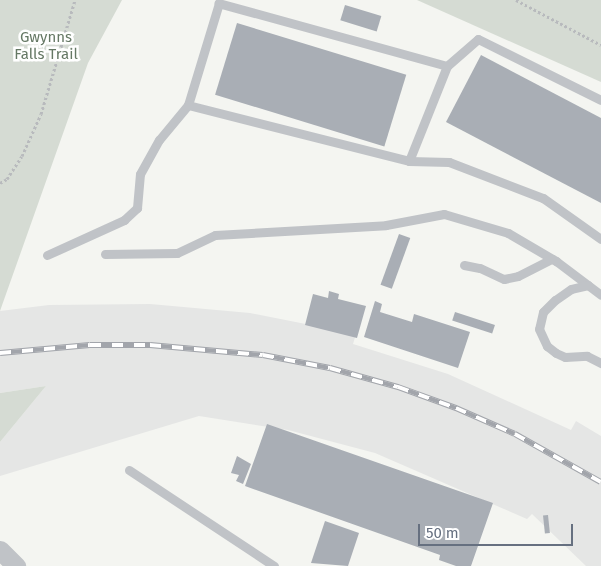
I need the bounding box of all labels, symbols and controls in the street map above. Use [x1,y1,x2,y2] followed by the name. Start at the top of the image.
[14,28,78,63] park label: Gwynns Falls Trail
[421,514,576,546] scale bar
[426,524,459,542] text: 50 m

